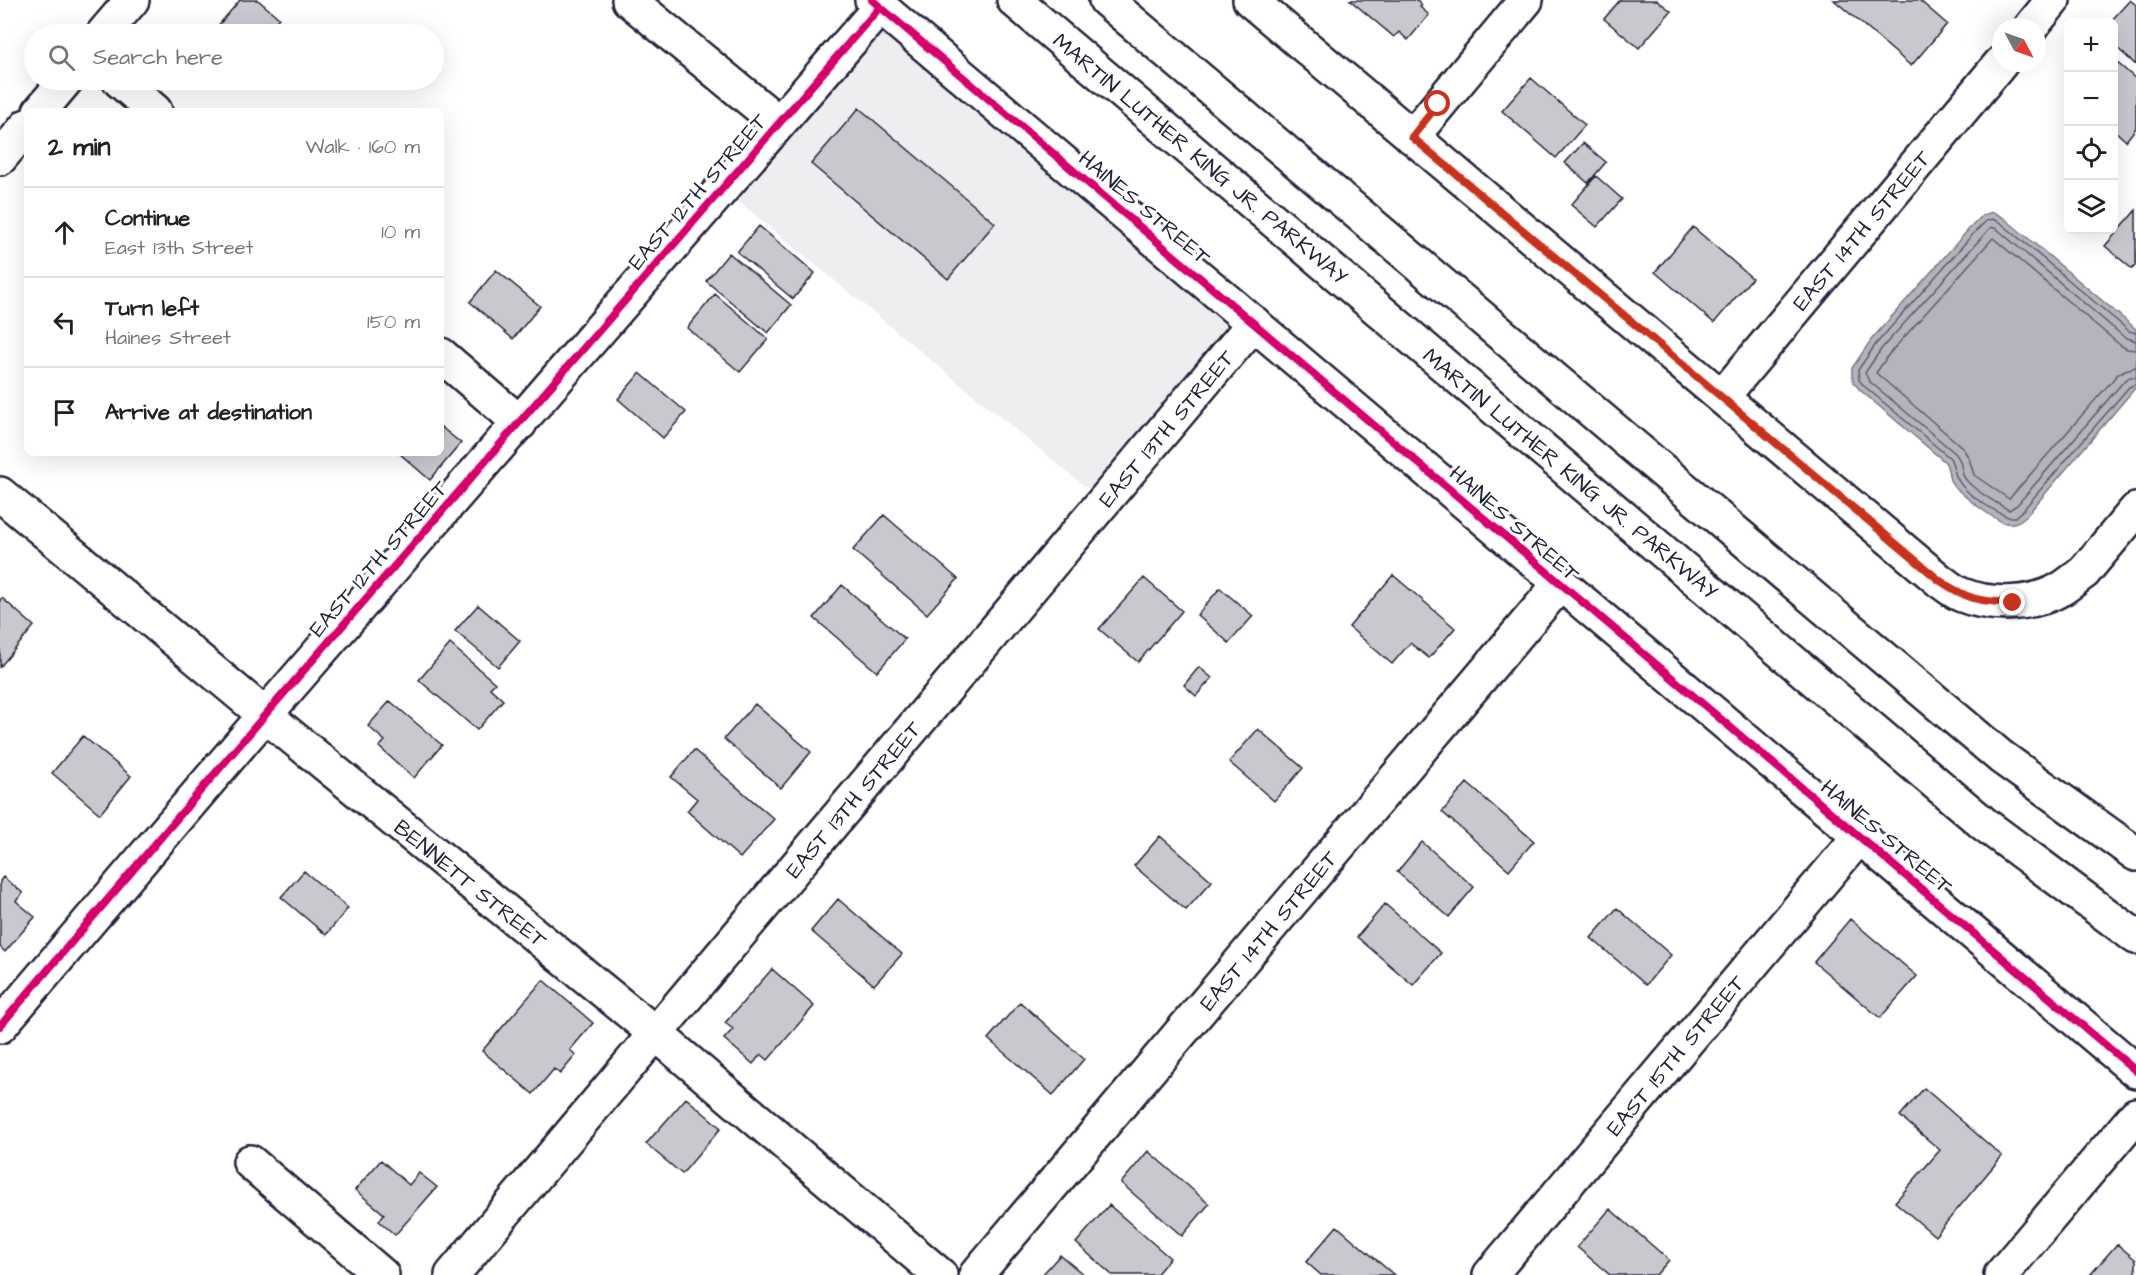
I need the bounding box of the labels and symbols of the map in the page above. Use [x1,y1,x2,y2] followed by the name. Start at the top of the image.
[1992,18,2046,72] north arrow
[1046,26,1355,292] street label: MARTIN LUTHER KING JR. PARKWAY
[1424,90,1450,116] route start
[621,107,775,277] street label: EAST 12TH STREET
[1071,144,1217,273] street label: HAINES STREET
[1786,144,1939,318] street label: EAST 14TH STREET
[1416,341,1725,607] street label: MARTIN LUTHER KING JR. PARKWAY
[1092,343,1242,514] street label: EAST 13TH STREET
[1442,459,1586,590] street label: HAINES STREET
[302,474,456,644] street label: EAST 12TH STREET
[1999,589,2025,615] route end
[779,714,929,885] street label: EAST 13TH STREET
[1813,773,1959,902] street label: HAINES STREET
[387,813,553,956] street label: BENNETT STREET
[1193,844,1346,1018] street label: EAST 14TH STREET
[1600,969,1753,1143] street label: EAST 15TH STREET

